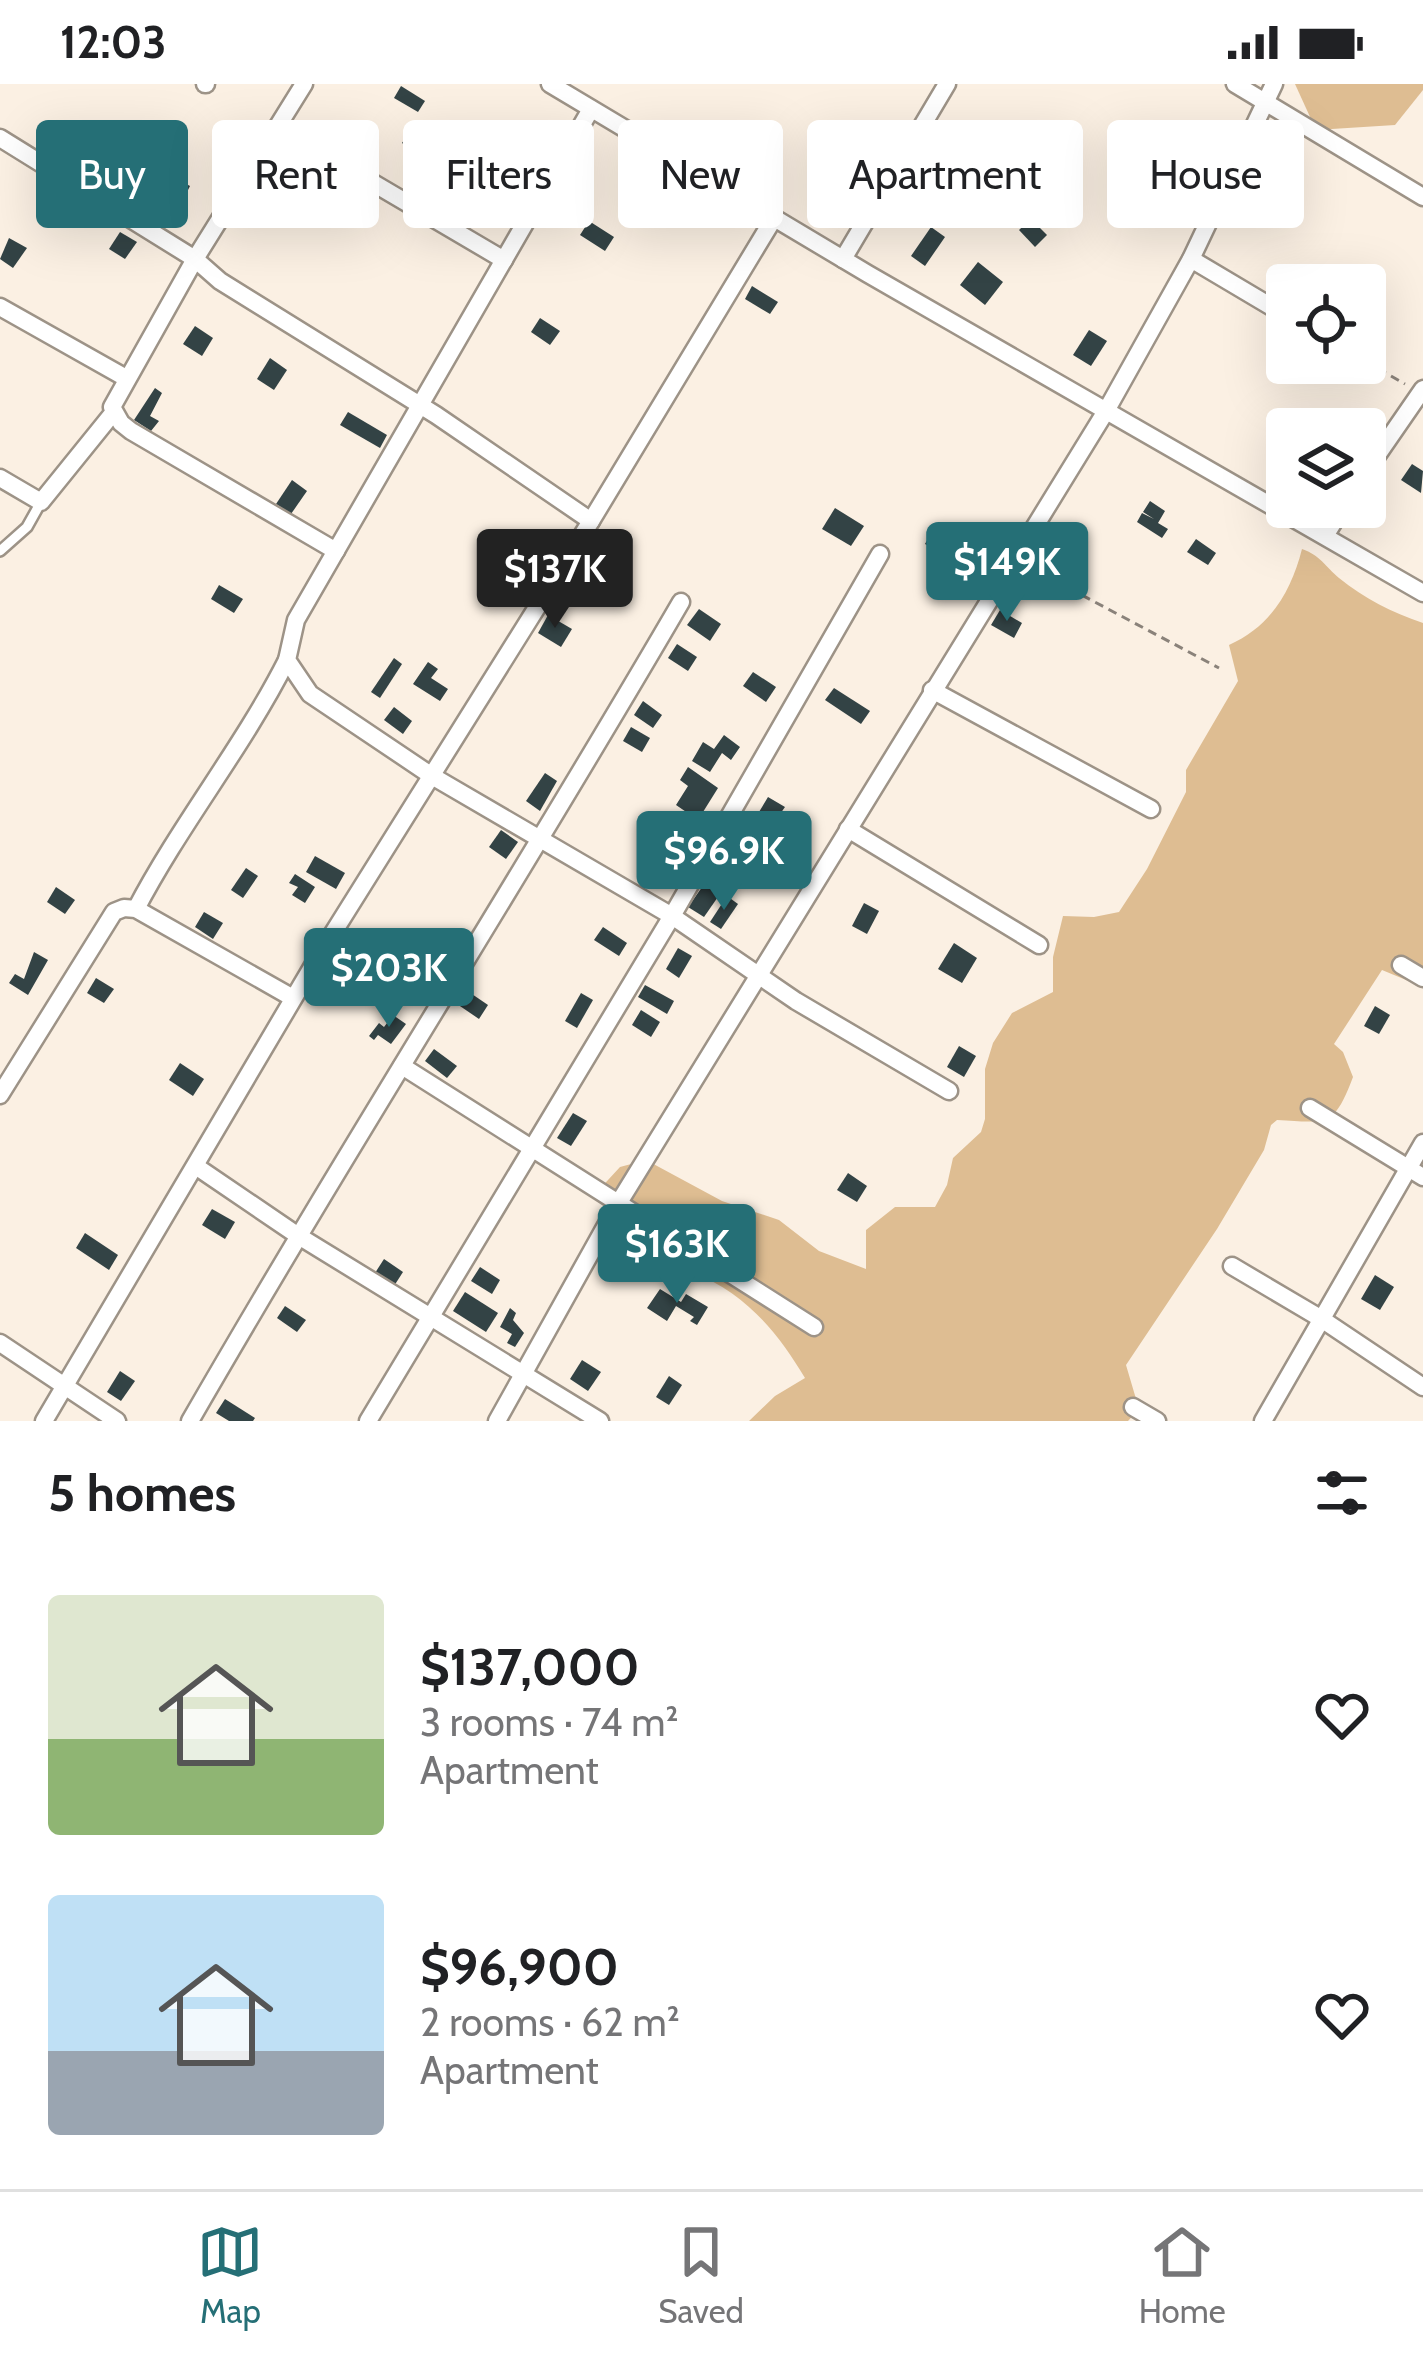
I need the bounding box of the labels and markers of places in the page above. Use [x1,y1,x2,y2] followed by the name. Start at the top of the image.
[923,522,1091,624] pin: $149K
[471,529,639,631] pin: $137K
[626,811,822,913] pin: $96.9K
[305,928,473,1030] pin: $203K
[593,1204,761,1306] pin: $163K

